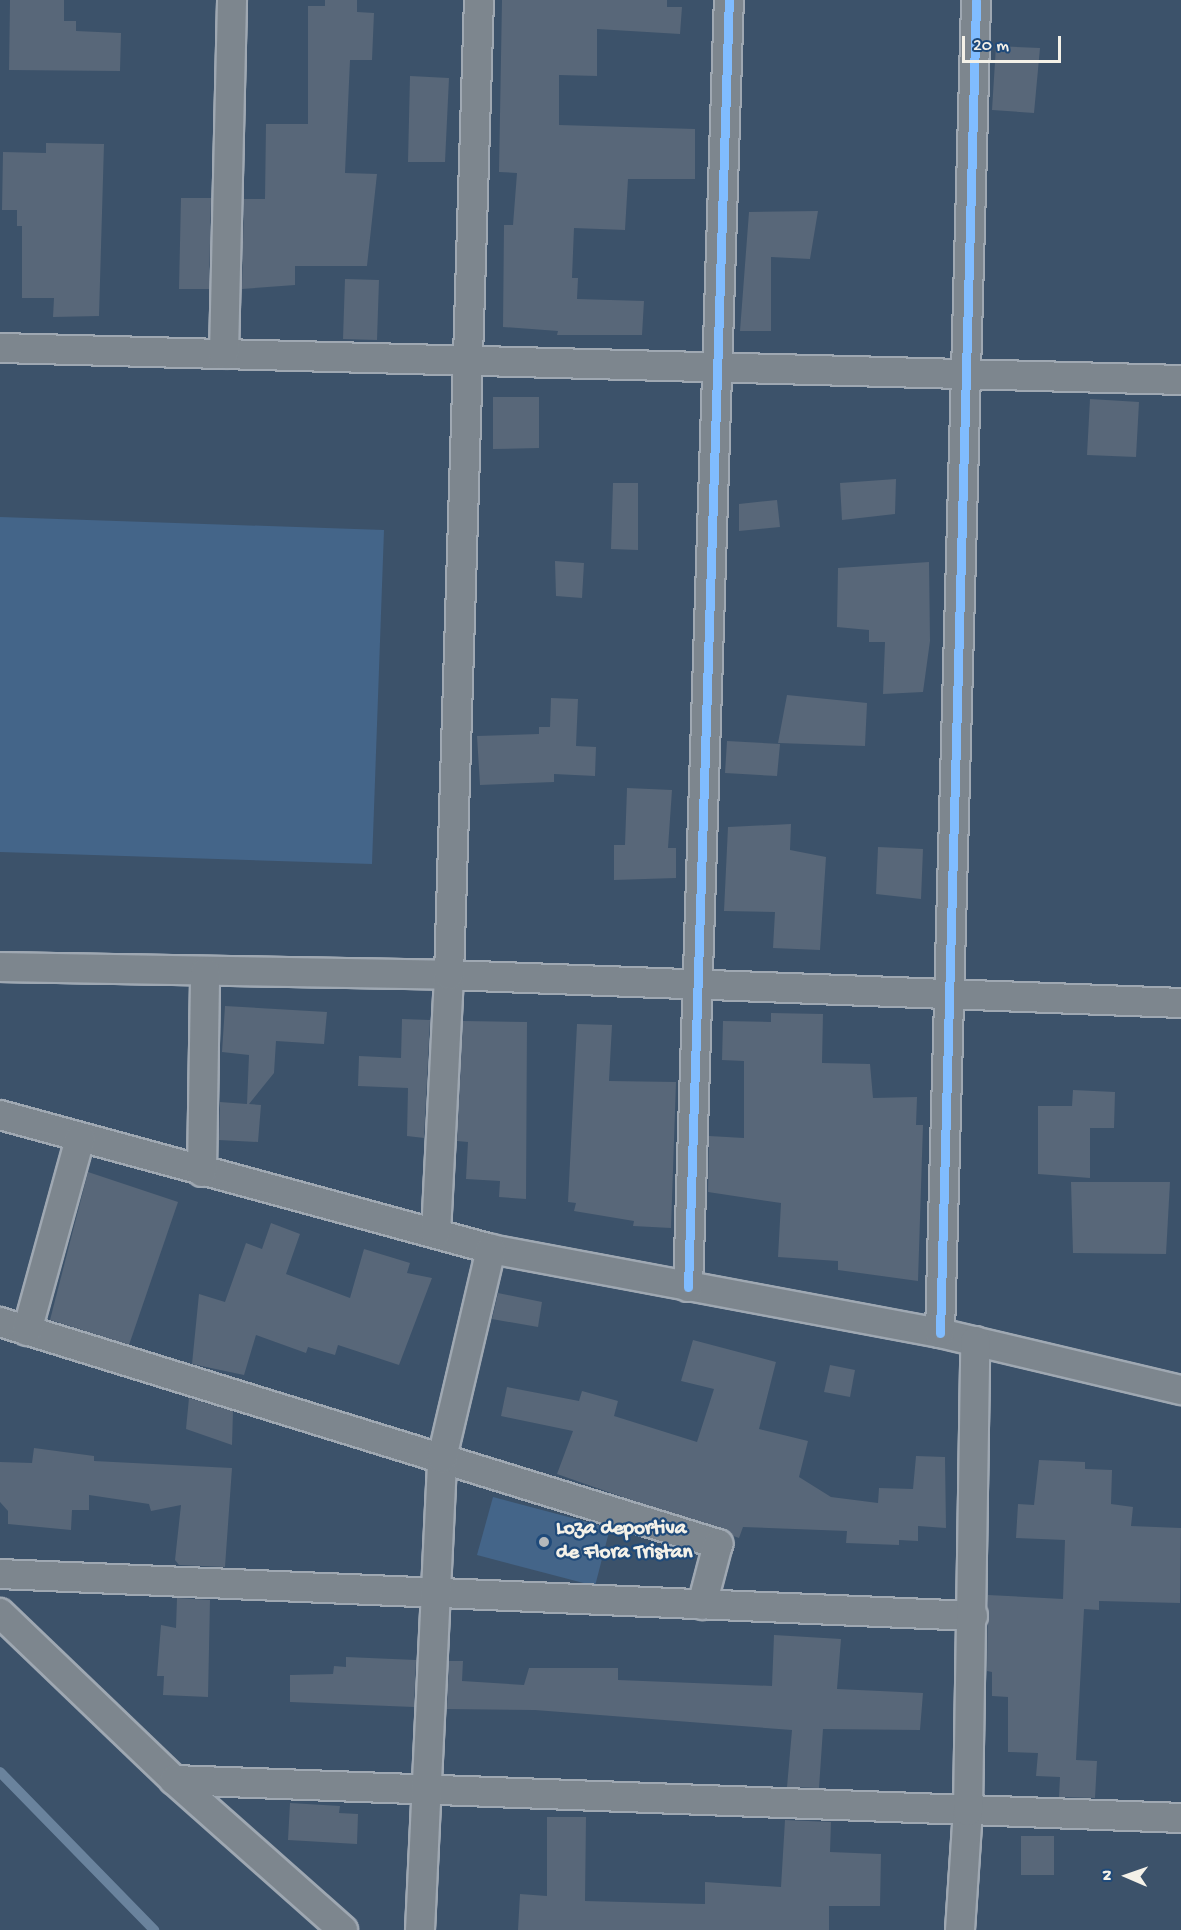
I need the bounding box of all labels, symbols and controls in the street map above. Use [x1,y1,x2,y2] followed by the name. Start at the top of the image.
[965,24,1064,62] scale bar
[973,36,1009,57] text: 20 m
[556,1517,692,1567] place label: Loza deportiva de Flora Tristan
[537,1535,551,1549] marker: Loza deportiva de Flora Tristan
[1097,1846,1157,1906] north arrow
[1099,1870,1118,1881] text: N

